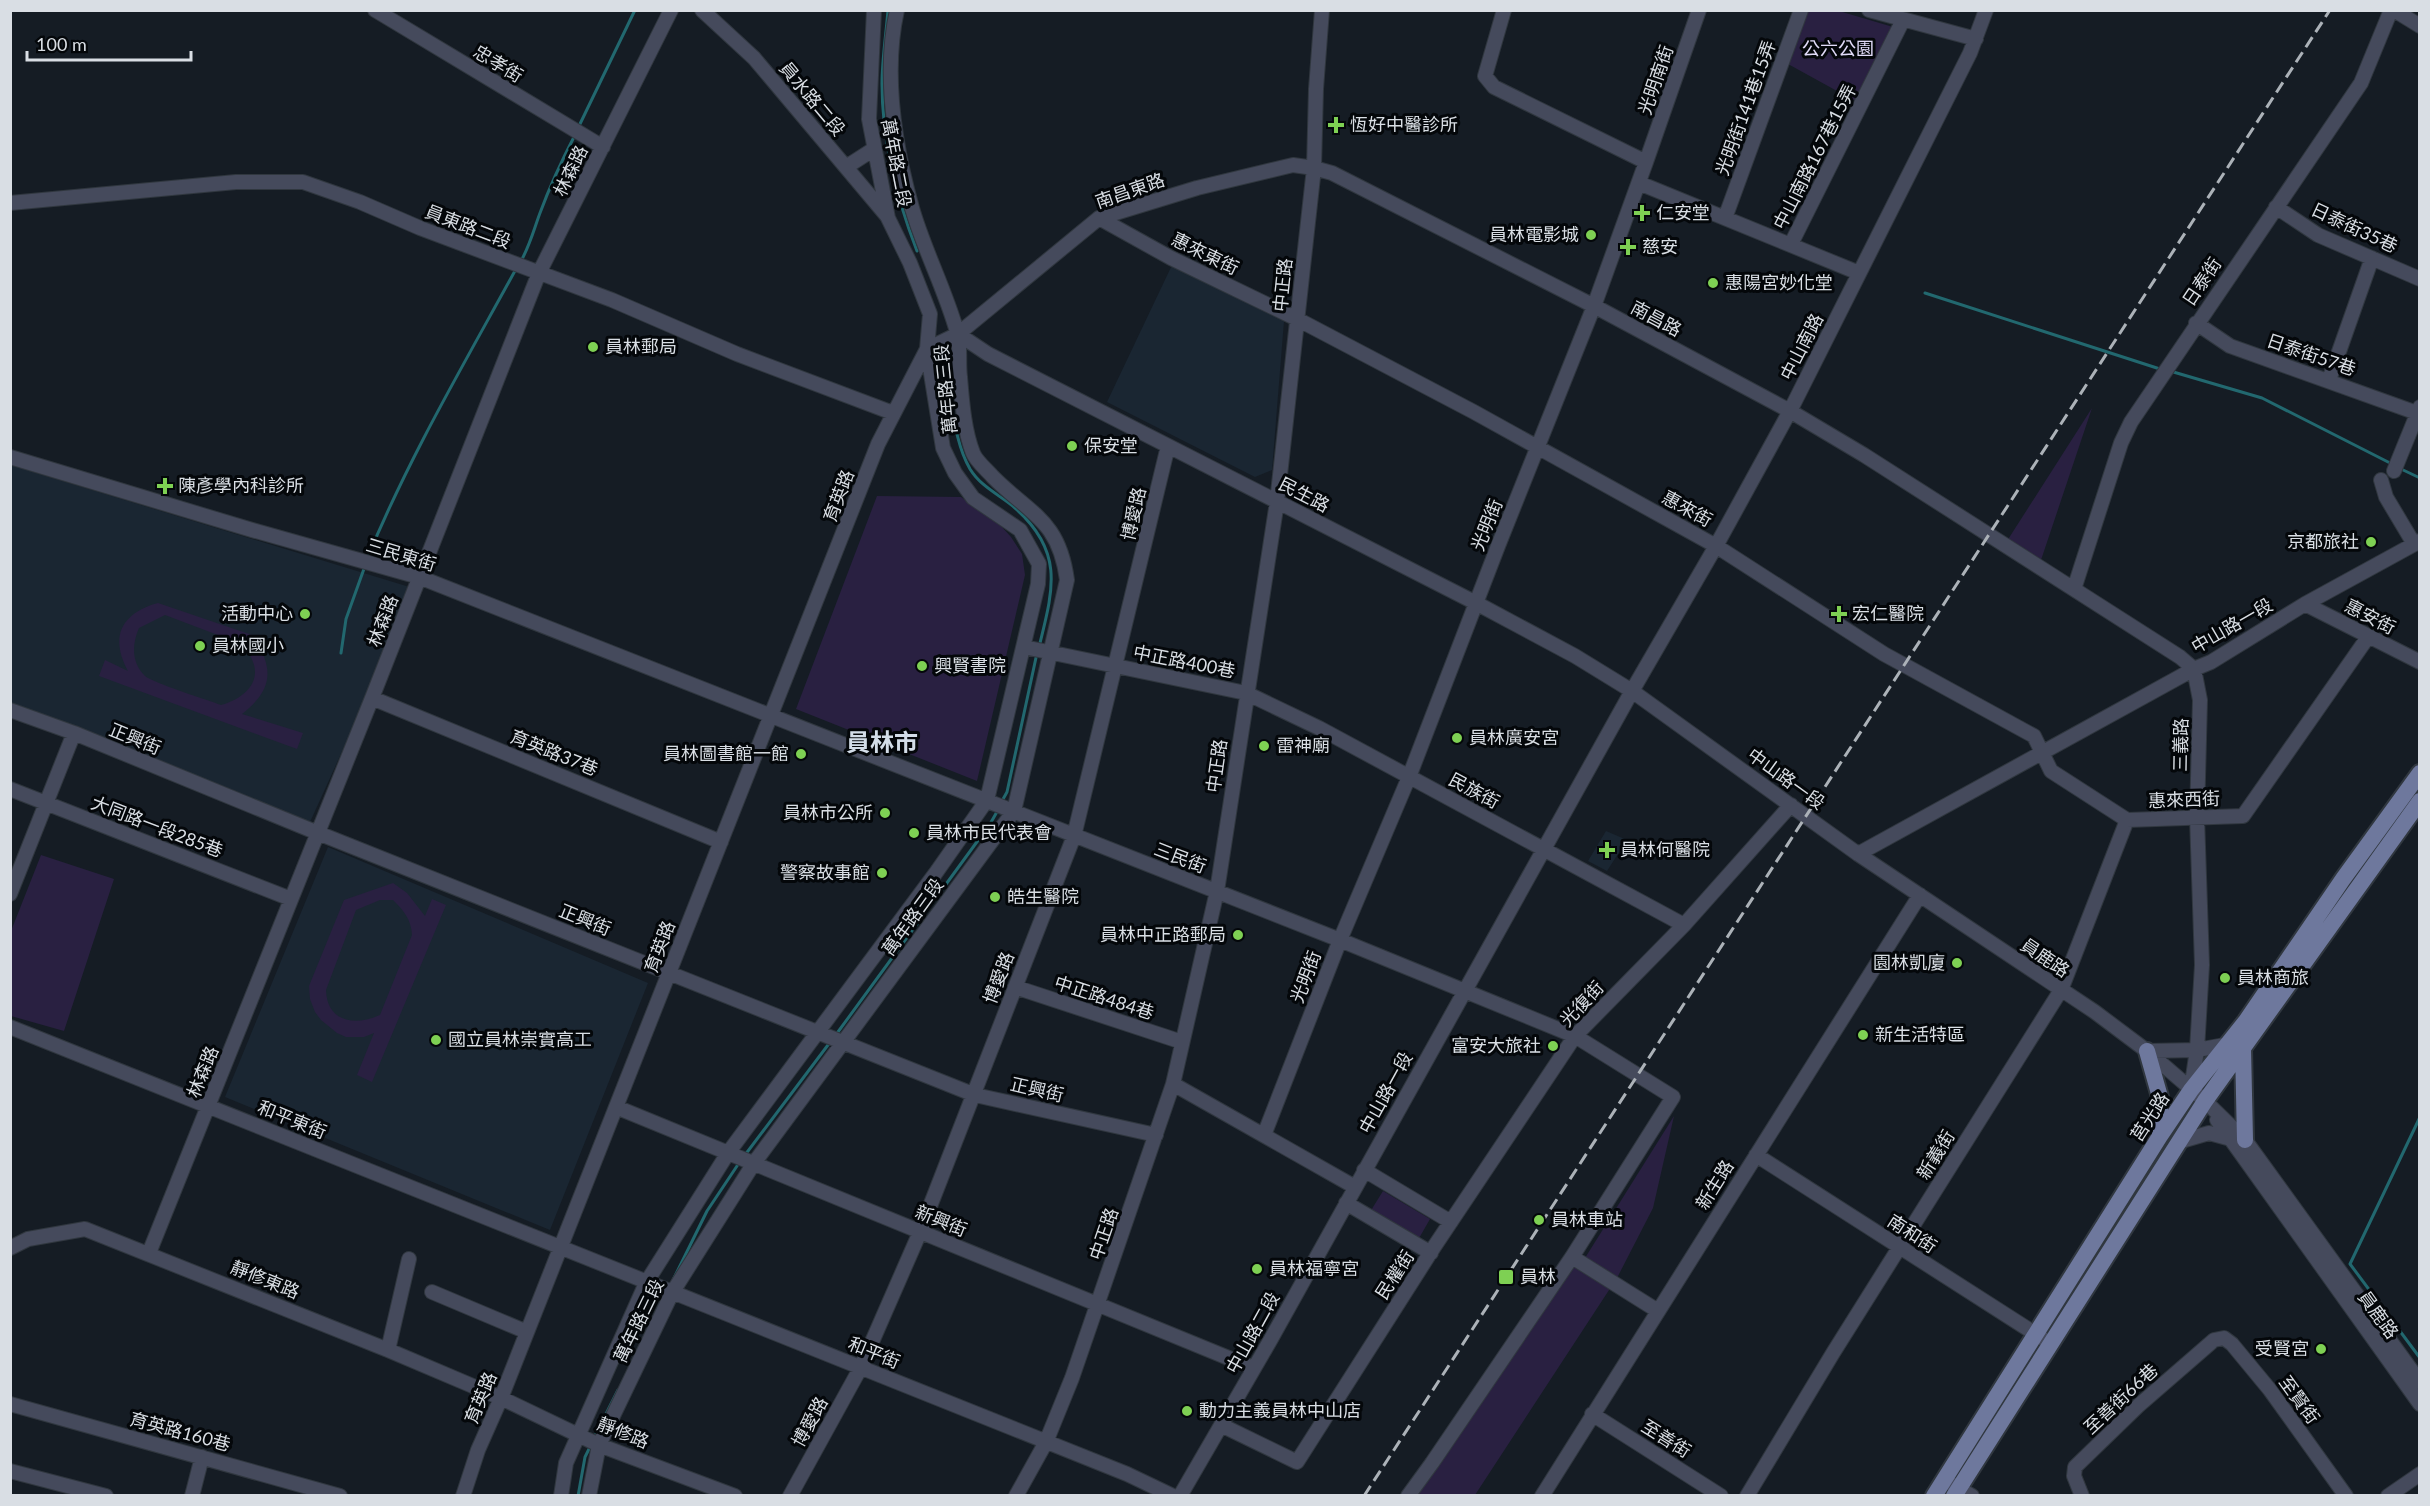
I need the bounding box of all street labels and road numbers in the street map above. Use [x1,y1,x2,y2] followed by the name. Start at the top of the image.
[1710,37,1780,178] street label: 光明街141巷15弄
[470,40,527,86] street label: 忠孝街
[1633,42,1677,117] street label: 光明南街
[775,57,850,140] street label: 員水路二段
[1768,80,1860,233] street label: 中山南路167巷15弄
[878,117,916,209] street label: 萬年路二段
[548,141,592,200] street label: 林森路
[1092,168,1167,212] street label: 南昌東路
[2308,197,2401,257] street label: 日泰街35巷
[422,200,514,252] street label: 員東路二段
[1168,227,1243,279] street label: 惠來東街
[2177,253,2225,310] street label: 日泰街
[1268,257,1296,313] street label: 中正路
[1627,296,1685,341] street label: 南昌路
[1775,309,1827,384] street label: 中山南路
[2264,329,2359,380] street label: 日泰街57巷
[929,343,961,435] street label: 萬年路三段
[818,466,858,525] street label: 育英路
[1275,472,1334,516] street label: 民生路
[1116,485,1150,543] street label: 博愛路
[1659,485,1716,531] street label: 惠來街
[1466,495,1506,554] street label: 光明街
[364,533,439,575] street label: 三民東街
[362,591,402,650] street label: 林森路
[2187,593,2276,657] street label: 中山路一段
[2341,594,2400,638] street label: 惠安街
[1131,640,1237,682] street label: 中正路400巷
[106,718,165,758] street label: 正興街
[2169,718,2191,772] street label: 三義路
[507,724,602,780] street label: 育英路37巷
[1201,738,1231,794] street label: 中正路
[1744,743,1829,814] street label: 中山路一段
[1445,768,1503,813] street label: 民族街
[2148,787,2220,811] street label: 惠來西街
[88,791,226,861] street label: 大同路一段285巷
[1151,837,1210,877] street label: 三民街
[877,874,948,959] street label: 萬年路三段
[556,899,615,939] street label: 正興街
[639,917,679,976] street label: 育英路
[2017,933,2074,981] street label: 員鹿路
[1285,947,1325,1006] street label: 光明街
[978,948,1018,1007] street label: 博愛路
[1052,971,1157,1023] street label: 中正路484巷
[1555,976,1608,1031] street label: 光復街
[182,1042,222,1101] street label: 林森路
[1354,1048,1417,1137] street label: 中山路一段
[1008,1072,1066,1106] street label: 正興街
[2125,1088,2173,1145] street label: 莒光路
[255,1095,330,1143] street label: 和平東街
[1912,1126,1959,1183] street label: 新義街
[1691,1156,1738,1213] street label: 新生路
[912,1200,971,1240] street label: 新興街
[1084,1205,1122,1263] street label: 中正路
[1884,1209,1941,1257] street label: 南和街
[1370,1246,1418,1303] street label: 民權街
[228,1255,303,1303] street label: 靜修東路
[608,1275,668,1366] street label: 萬年路三段
[2354,1286,2404,1343] street label: 員鹿路
[1221,1288,1284,1377] street label: 中山路二段
[845,1332,904,1372] street label: 和平街
[2079,1359,2162,1438] street label: 至善街66巷
[459,1368,501,1427] street label: 育英路
[2275,1371,2325,1428] street label: 至賢街
[786,1393,832,1450] street label: 博愛路
[128,1407,233,1455] street label: 育英路160巷
[594,1412,653,1452] street label: 靜修路
[1638,1415,1695,1462] street label: 至善街

